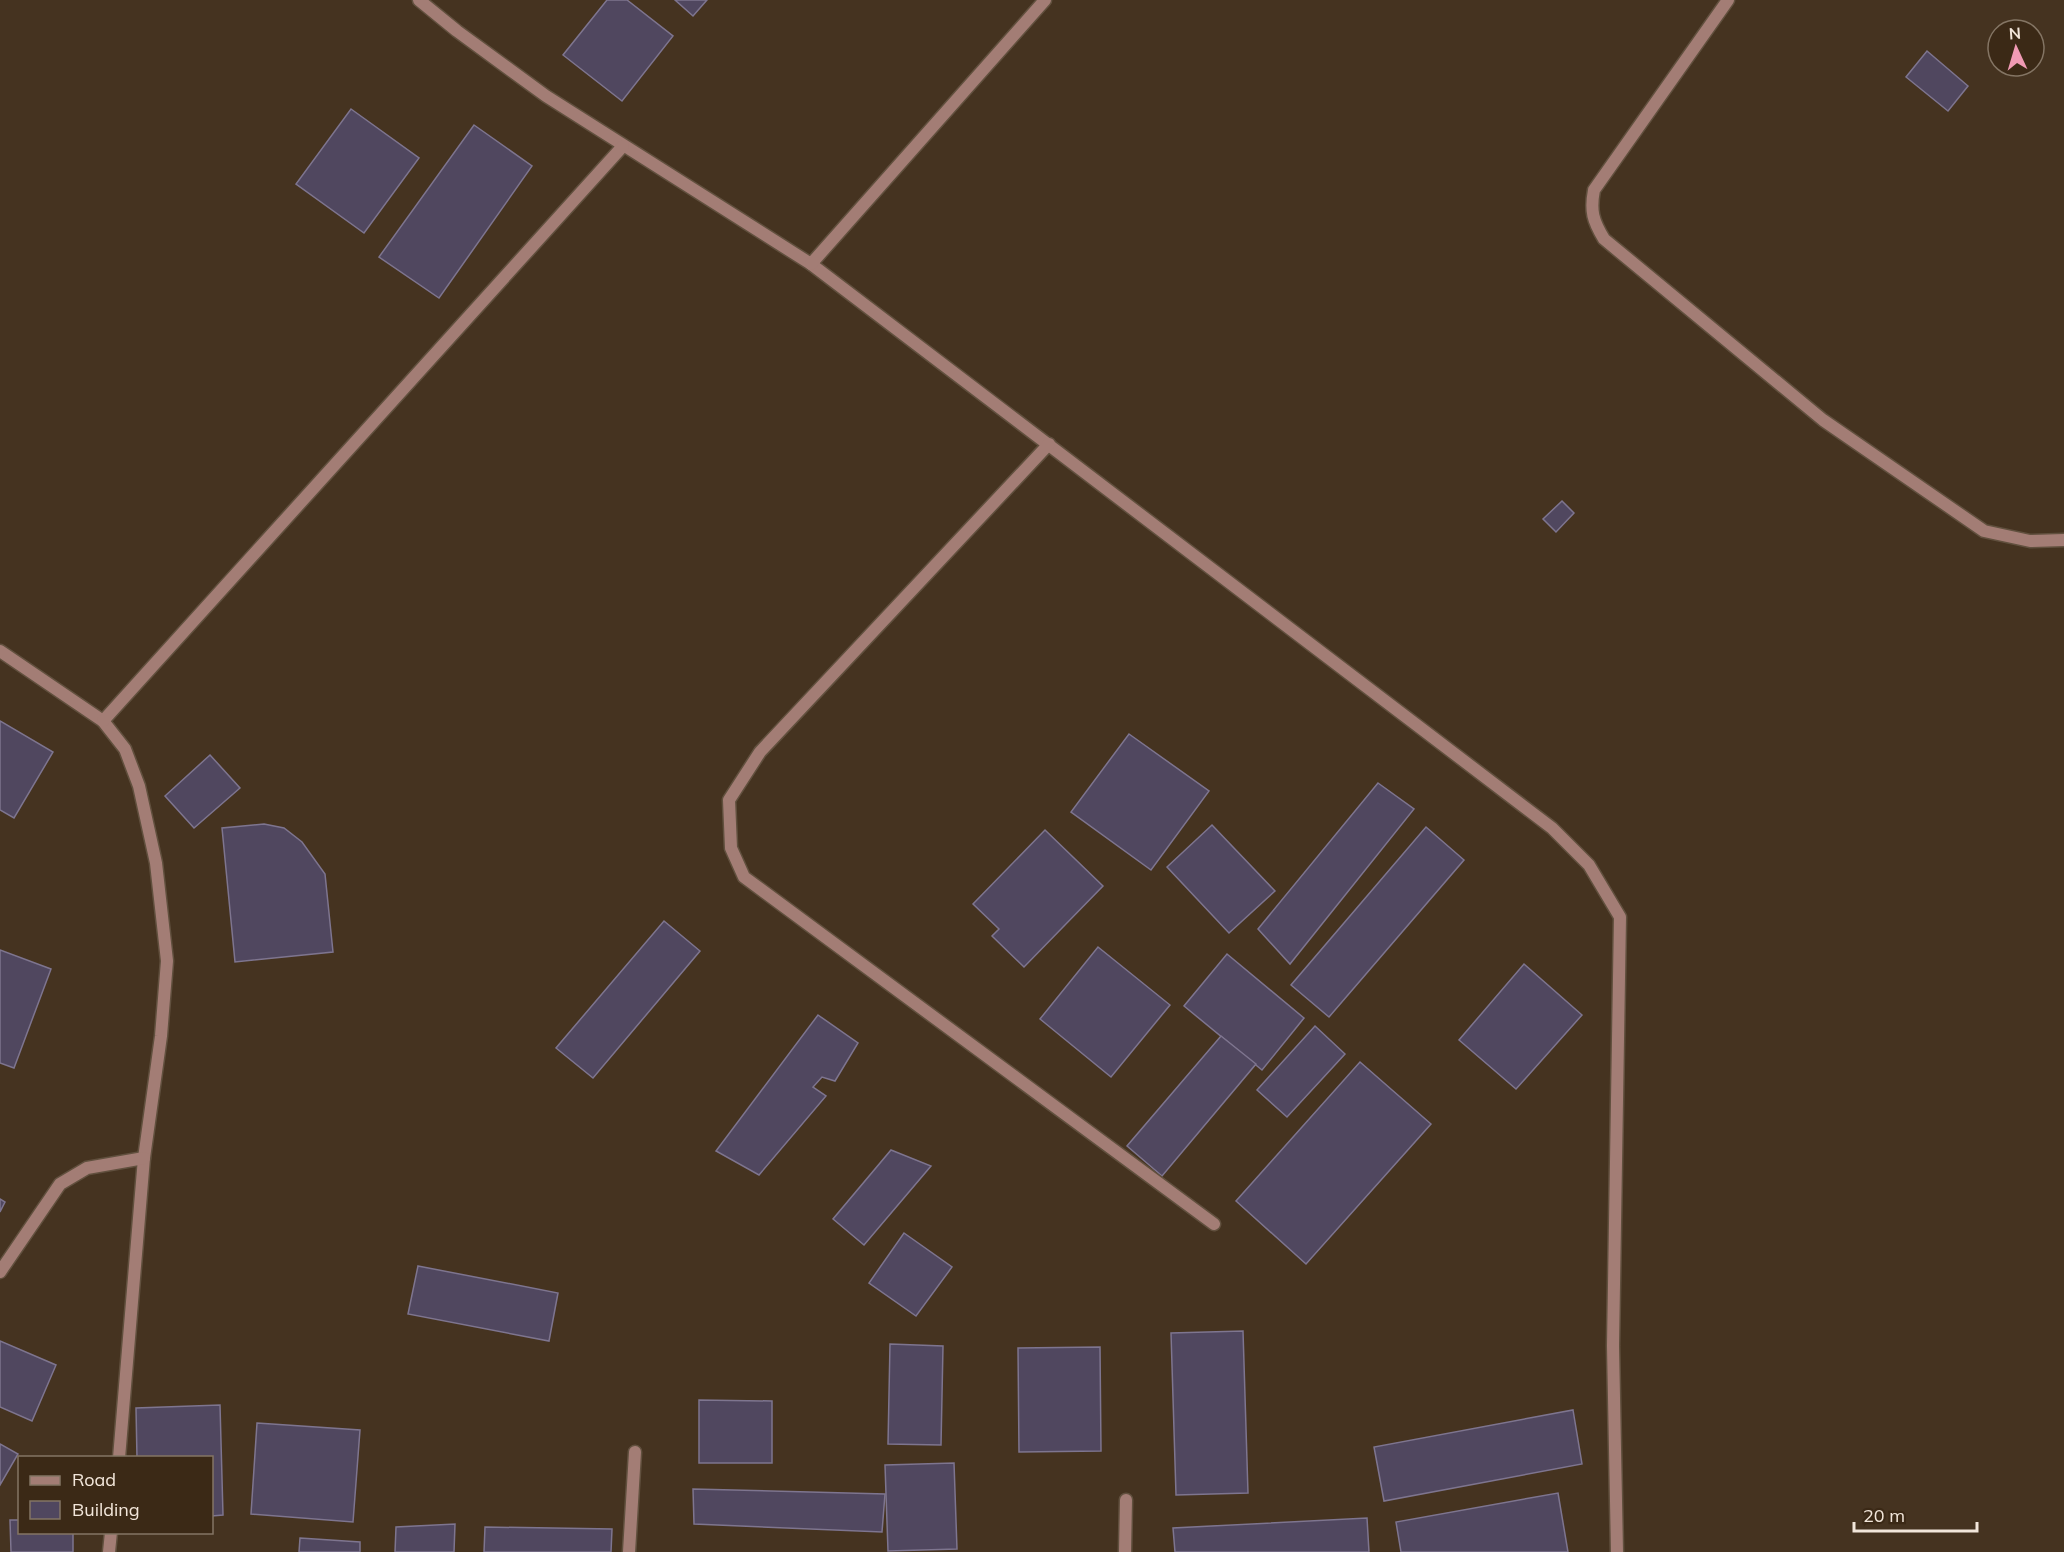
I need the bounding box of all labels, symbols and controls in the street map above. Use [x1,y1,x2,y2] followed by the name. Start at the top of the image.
[1986,18,2046,78] north arrow
[2008,23,2022,43] text: N
[18,1456,213,1534] legend
[72,1468,116,1491] text: Road
[1854,1495,1977,1533] scale bar
[72,1498,140,1521] text: Building
[1863,1504,1905,1527] text: 20 m

